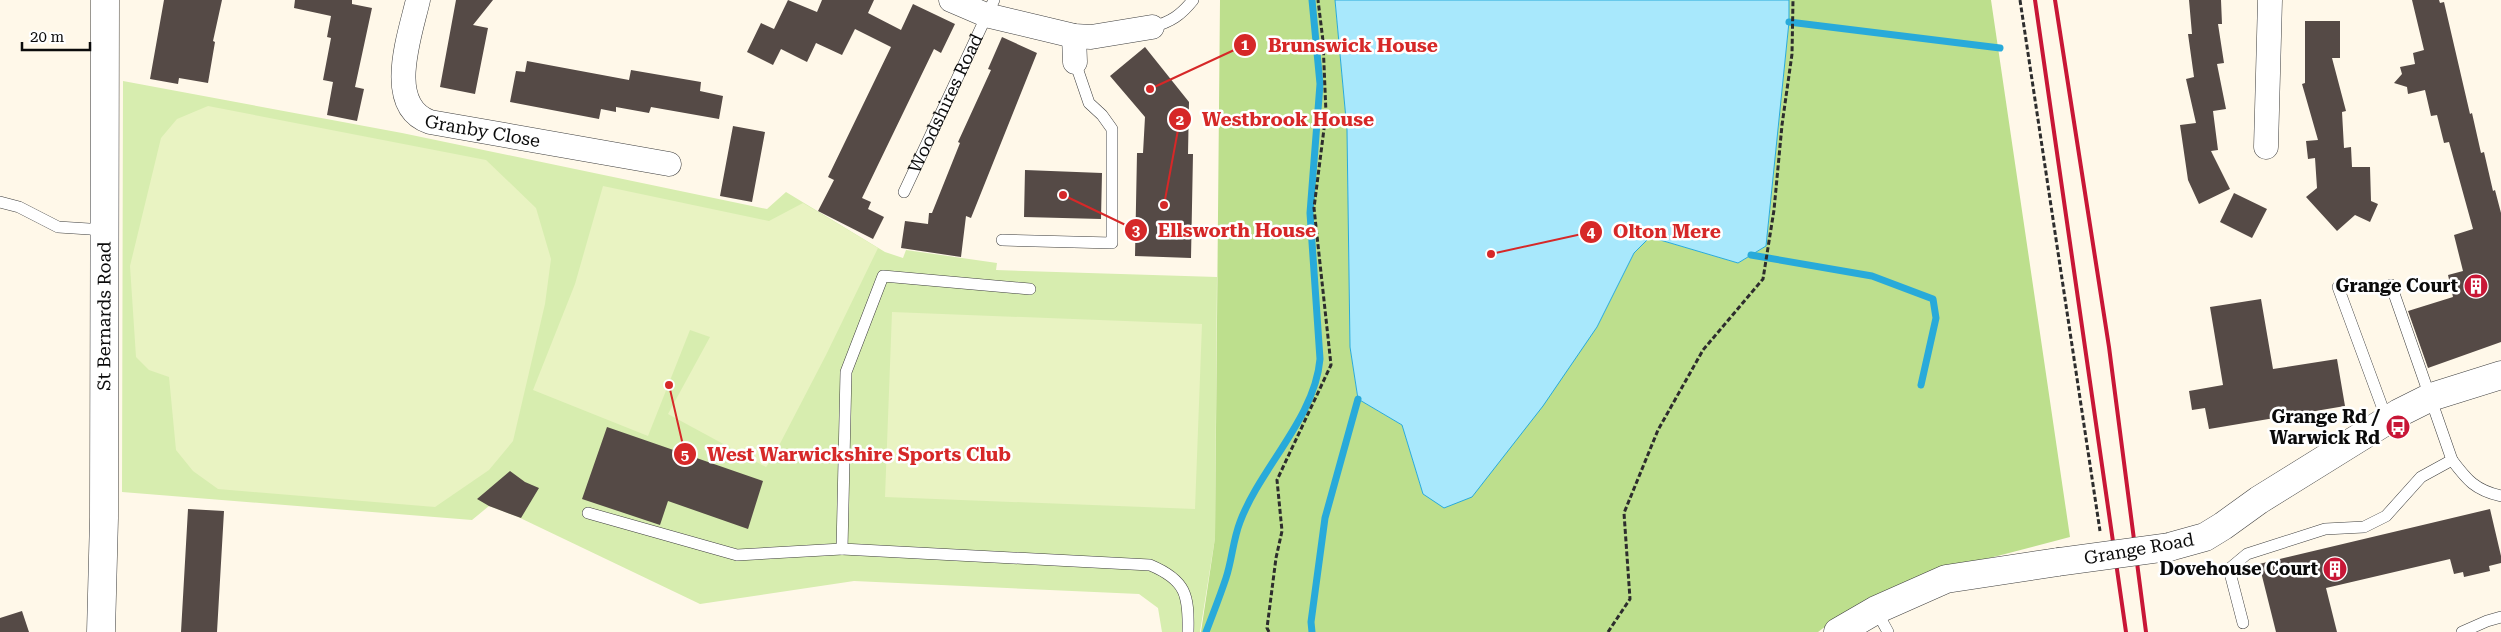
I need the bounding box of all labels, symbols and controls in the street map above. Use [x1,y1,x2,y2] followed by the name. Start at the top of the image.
[22,20,90,52] scale bar
[30,28,65,46] text: 20 m
[1233,28,1448,62] callout: Brunswick House
[903,30,987,176] street label: Woodshires Road
[1268,34,1438,57] text: Brunswick House
[1241,36,1250,54] text: 1
[1167,102,1385,136] callout: Westbrook House
[1202,108,1374,131] text: Westbrook House
[423,110,542,151] street label: Granby Close
[1176,111,1184,129] text: 2
[1123,213,1326,247] callout: Ellsworth House
[1578,215,1731,249] callout: Olton Mere
[1158,219,1316,242] text: Ellsworth House
[1613,220,1721,243] text: Olton Mere
[1132,222,1141,240] text: 3
[1587,223,1596,241] text: 4
[93,241,115,391] street label: St Bernards Road
[2463,273,2489,299] building icon: Grange Court
[2335,275,2458,296] place label: Grange Court
[2270,406,2381,448] place label: Grange Rd / Warwick Rd
[2385,414,2411,440] bus stop icon: Grange Rd / Warwick Rd
[672,437,1021,471] callout: West Warwickshire Sports Club
[707,443,1011,466] text: West Warwickshire Sports Club
[681,446,689,464] text: 5
[2082,528,2196,568] street label: Grange Road
[2322,556,2348,582] building icon: Dovehouse Court
[2159,558,2318,579] place label: Dovehouse Court

